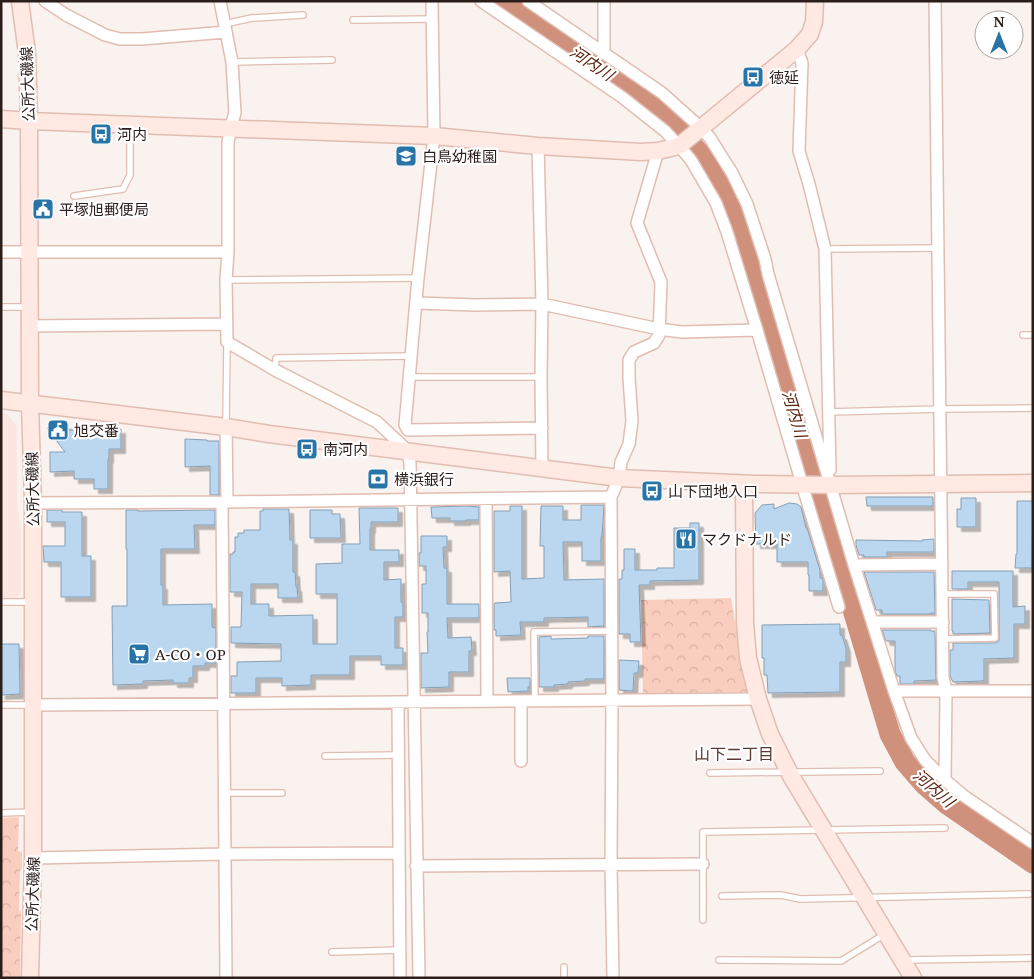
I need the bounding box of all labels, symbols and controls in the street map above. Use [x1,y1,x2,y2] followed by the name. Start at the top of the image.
[974,10,1024,60] north arrow
[993,12,1005,31] text: N
[566,40,620,87] water label: 河内川
[16,46,38,122] street label: 公所大磯線
[741,65,765,89] bus stop icon: 徳延
[769,67,799,87] place label: 徳延
[89,122,113,146] bus stop icon: 河内
[117,124,147,144] place label: 河内
[394,144,418,168] school or university icon: 白鳥幼稚園
[422,146,497,166] place label: 白鳥幼稚園
[31,197,55,221] public building icon: 平塚旭郵便局
[59,199,149,219] place label: 平塚旭郵便局
[777,388,813,442] water label: 河内川
[46,418,70,442] public building icon: 旭交番
[74,420,119,440] place label: 旭交番
[295,437,319,461] bus stop icon: 南河内
[323,439,368,459] place label: 南河内
[21,451,43,527] street label: 公所大磯線
[366,467,390,491] bank icon: 横浜銀行
[394,469,454,489] place label: 横浜銀行
[640,479,664,503] bus stop icon: 山下団地入口
[668,481,758,501] place label: 山下団地入口
[674,527,698,551] restaurant icon: マクドナルド
[702,529,792,549] place label: マクドナルド
[127,642,151,666] supermarket icon: A-CO・OP
[155,644,226,664] place label: A-CO・OP
[694,743,774,765] district label: 山下二丁目
[909,764,961,813] water label: 河内川
[21,856,43,932] street label: 公所大磯線

